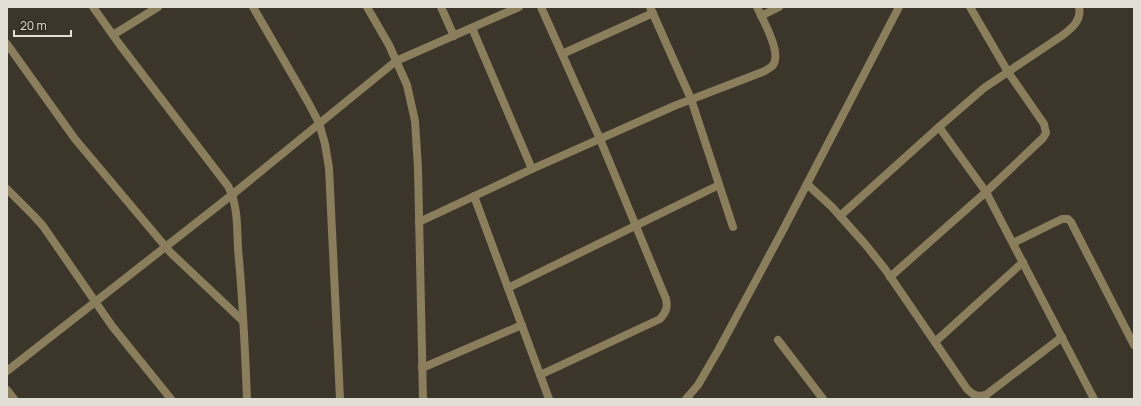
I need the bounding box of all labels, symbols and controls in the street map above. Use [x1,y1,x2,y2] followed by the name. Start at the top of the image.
[14,12,71,38] scale bar
[20,17,47,34] text: 20 m

